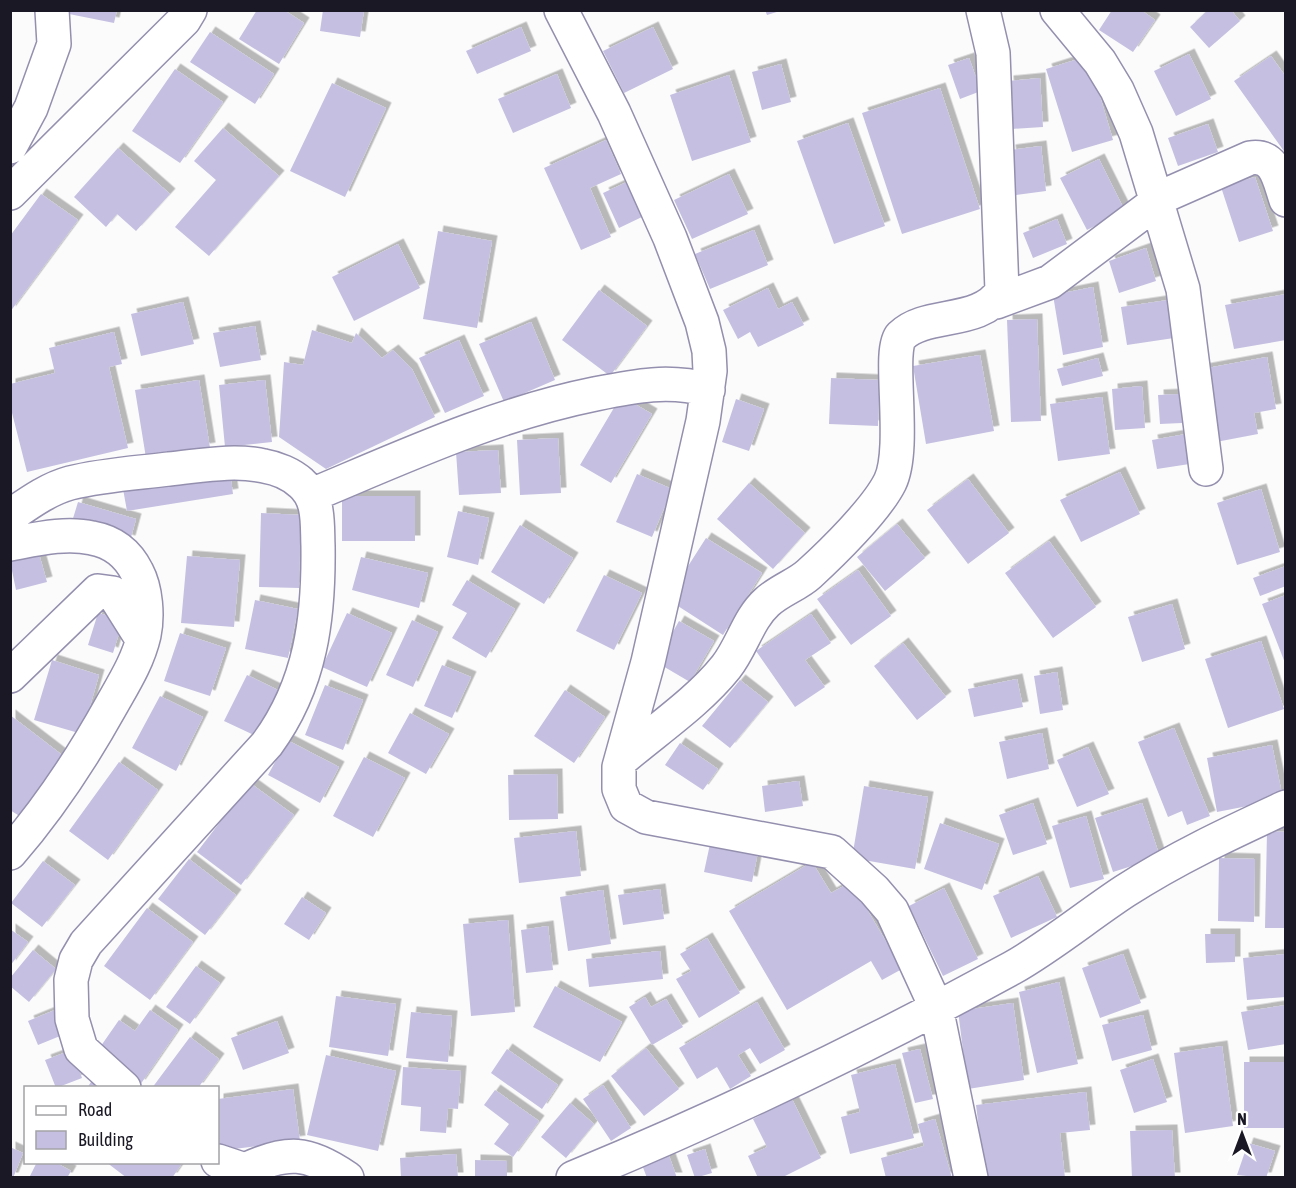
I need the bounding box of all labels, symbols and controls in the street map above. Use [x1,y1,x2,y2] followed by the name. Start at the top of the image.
[24,1086,219,1164] legend
[78,1099,112,1120] text: Road
[1212,1104,1272,1164] north arrow
[1237,1110,1247,1128] text: N
[78,1129,133,1150] text: Building

